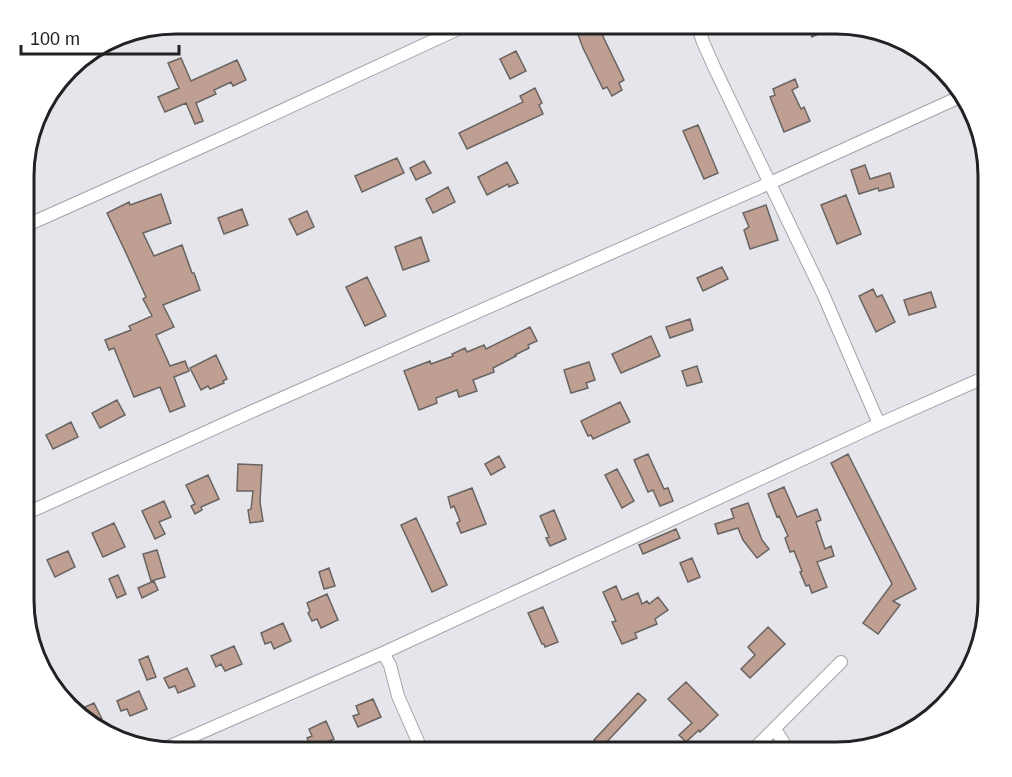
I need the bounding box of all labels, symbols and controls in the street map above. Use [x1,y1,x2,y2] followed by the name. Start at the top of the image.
[21,18,178,56] scale bar
[30,29,80,49] text: 100 m

